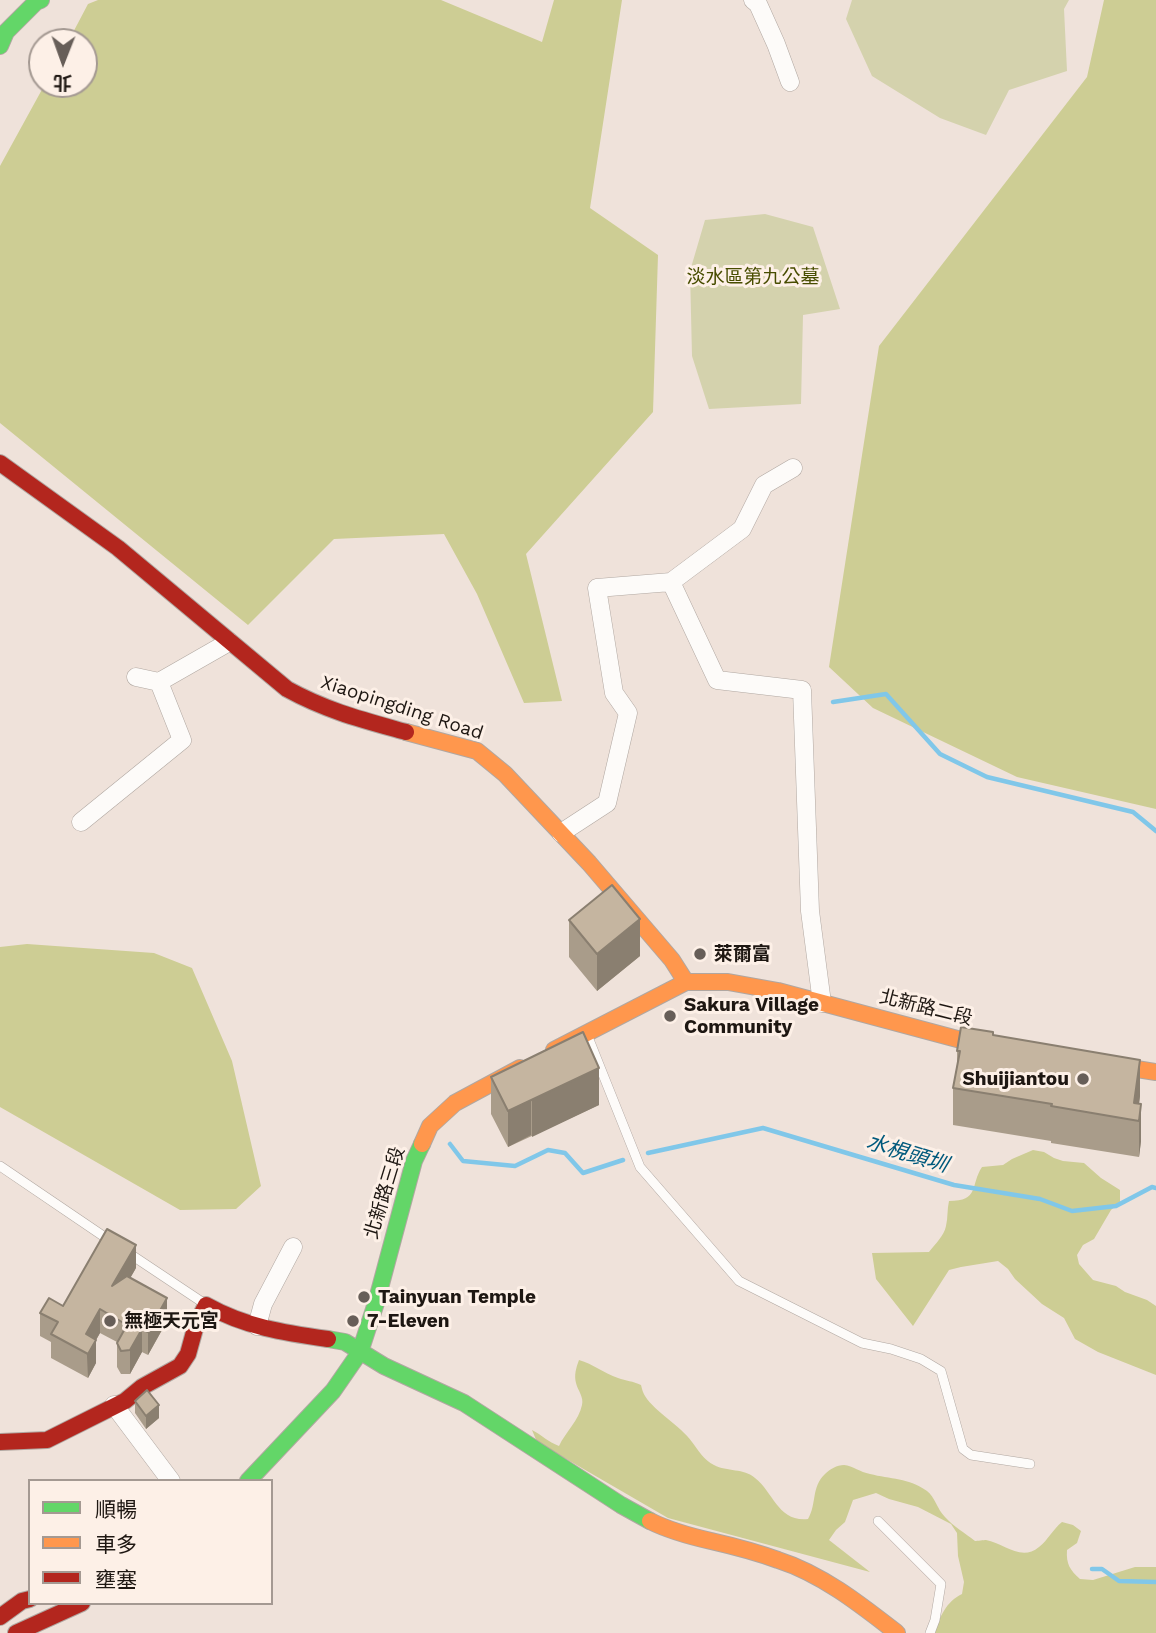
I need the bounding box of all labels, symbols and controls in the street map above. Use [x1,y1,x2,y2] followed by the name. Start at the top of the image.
[28,28,98,98] north arrow
[53,71,72,94] text: 北
[687,266,819,288] park label: 淡水區第九公墓
[318,671,486,745] street label: Xiaopingding Road
[714,943,771,965] place label: 萊爾富
[692,946,708,962] marker: 萊爾富
[877,985,975,1031] street label: 北新路二段
[684,994,819,1038] place label: Sakura Village Community
[662,1008,678,1024] marker: Sakura Village Community
[962,1068,1069,1090] place label: Shuijiantou
[1075,1071,1091,1087] marker: Shuijiantou
[863,1130,951,1178] water label: 水梘頭圳
[360,1144,410,1242] street label: 北新路三段
[378,1286,536,1308] place label: Tainyuan Temple
[356,1289,372,1305] marker: Tainyuan Temple
[124,1310,219,1332] place label: 無極天元宮
[367,1310,450,1332] place label: 7-Eleven
[102,1313,118,1329] marker: 無極天元宮
[345,1313,361,1329] marker: 7-Eleven
[28,1479,273,1605] legend
[95,1497,137,1522] text: 順暢
[95,1532,137,1557] text: 車多
[95,1567,137,1592] text: 壅塞

